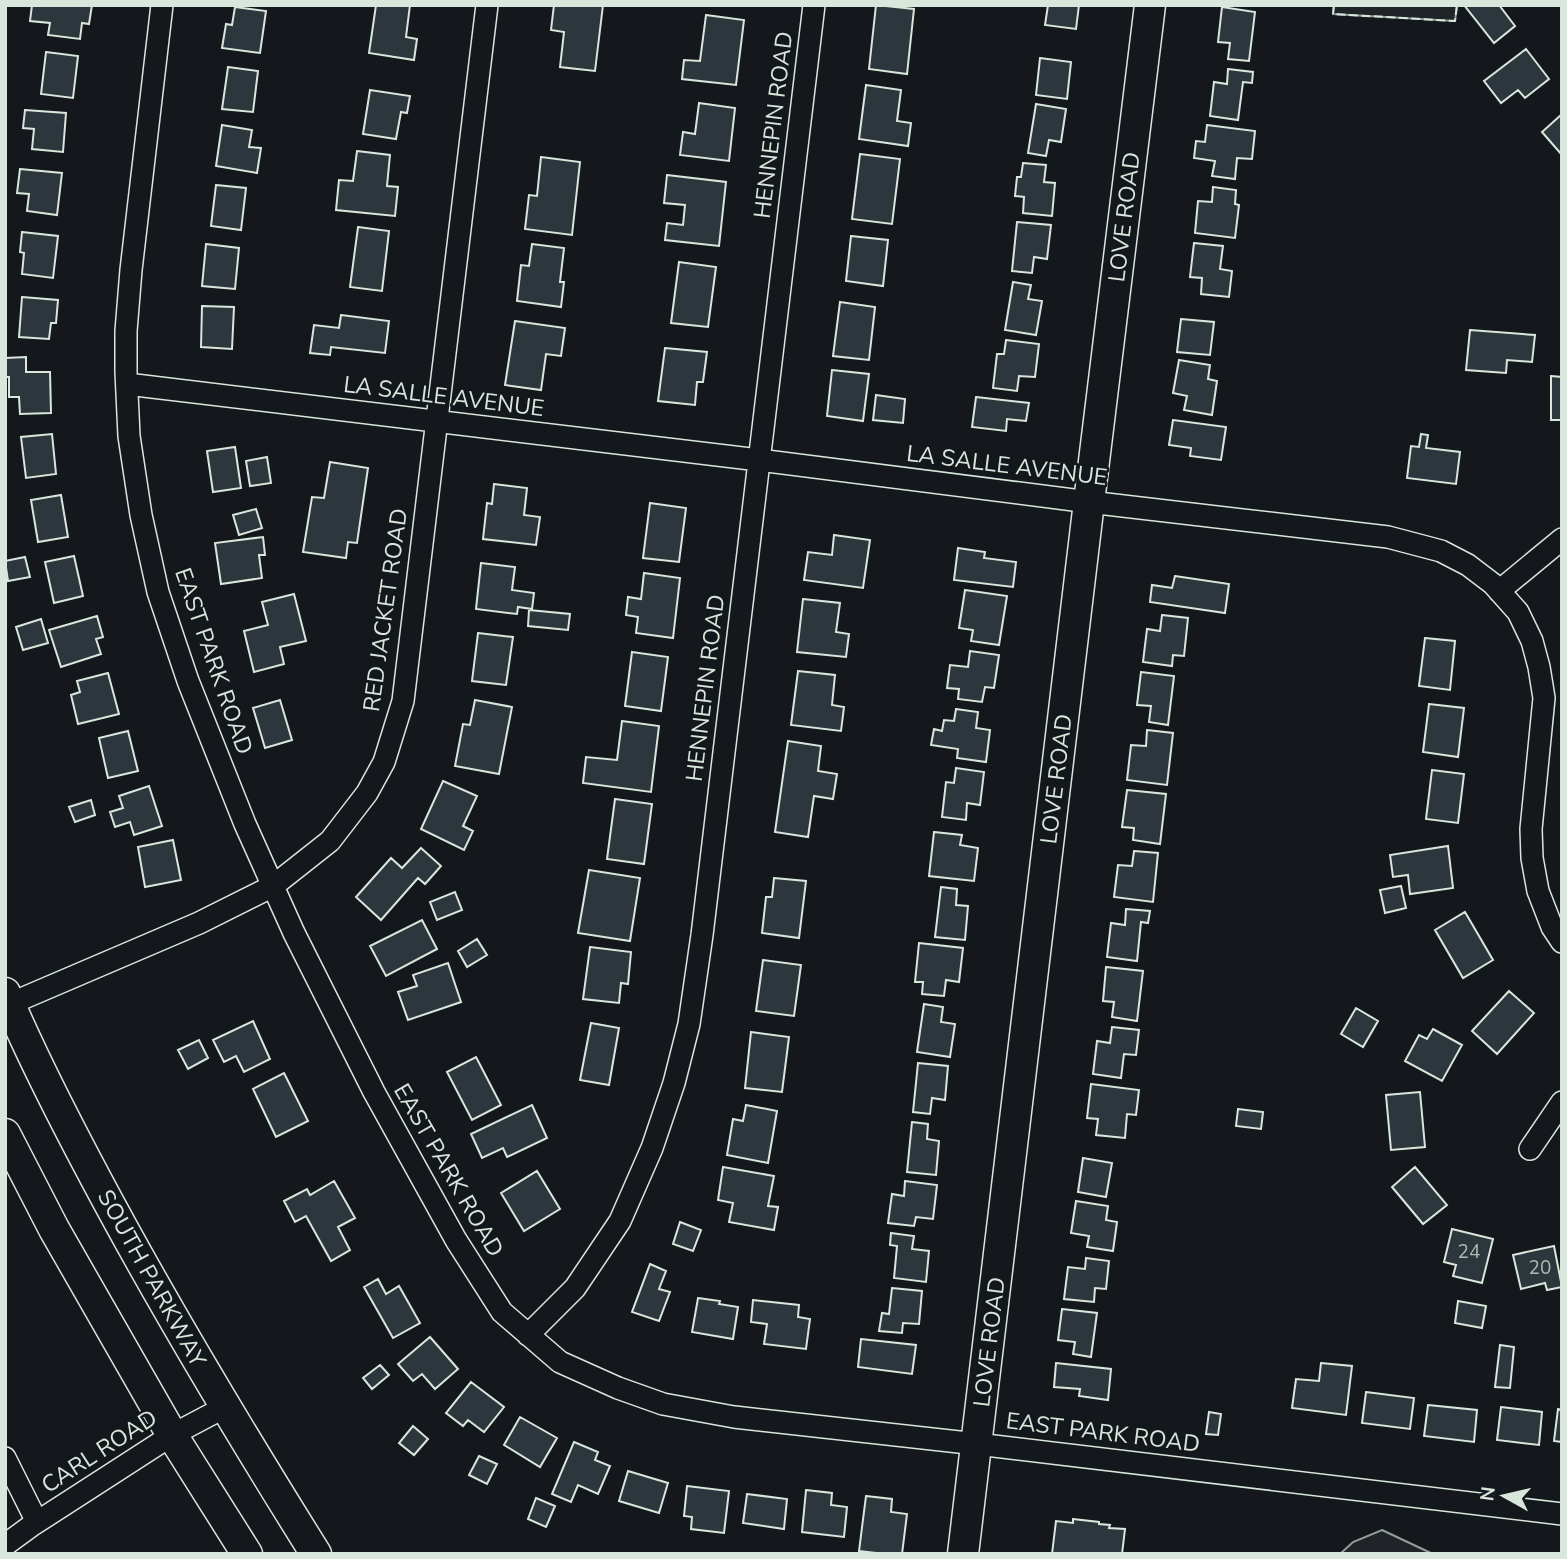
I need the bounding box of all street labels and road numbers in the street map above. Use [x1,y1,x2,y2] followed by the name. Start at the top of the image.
[747,30,800,220] street label: HENNEPIN ROAD
[1101,150,1148,284] street label: LOVE ROAD
[342,369,546,424] street label: LA SALLE AVENUE
[905,438,1109,493] street label: LA SALLE AVENUE
[356,506,415,714] street label: RED JACKET ROAD
[167,564,260,758] street label: EAST PARK ROAD
[679,593,732,783] street label: HENNEPIN ROAD
[1033,712,1080,846] street label: LOVE ROAD
[386,1078,511,1262] street label: EAST PARK ROAD
[90,1184,213,1373] street label: SOUTH PARKWAY
[966,1275,1013,1409] street label: LOVE ROAD
[35,1402,163,1500] street label: CARL ROAD
[1004,1405,1202,1460] street label: EAST PARK ROAD

